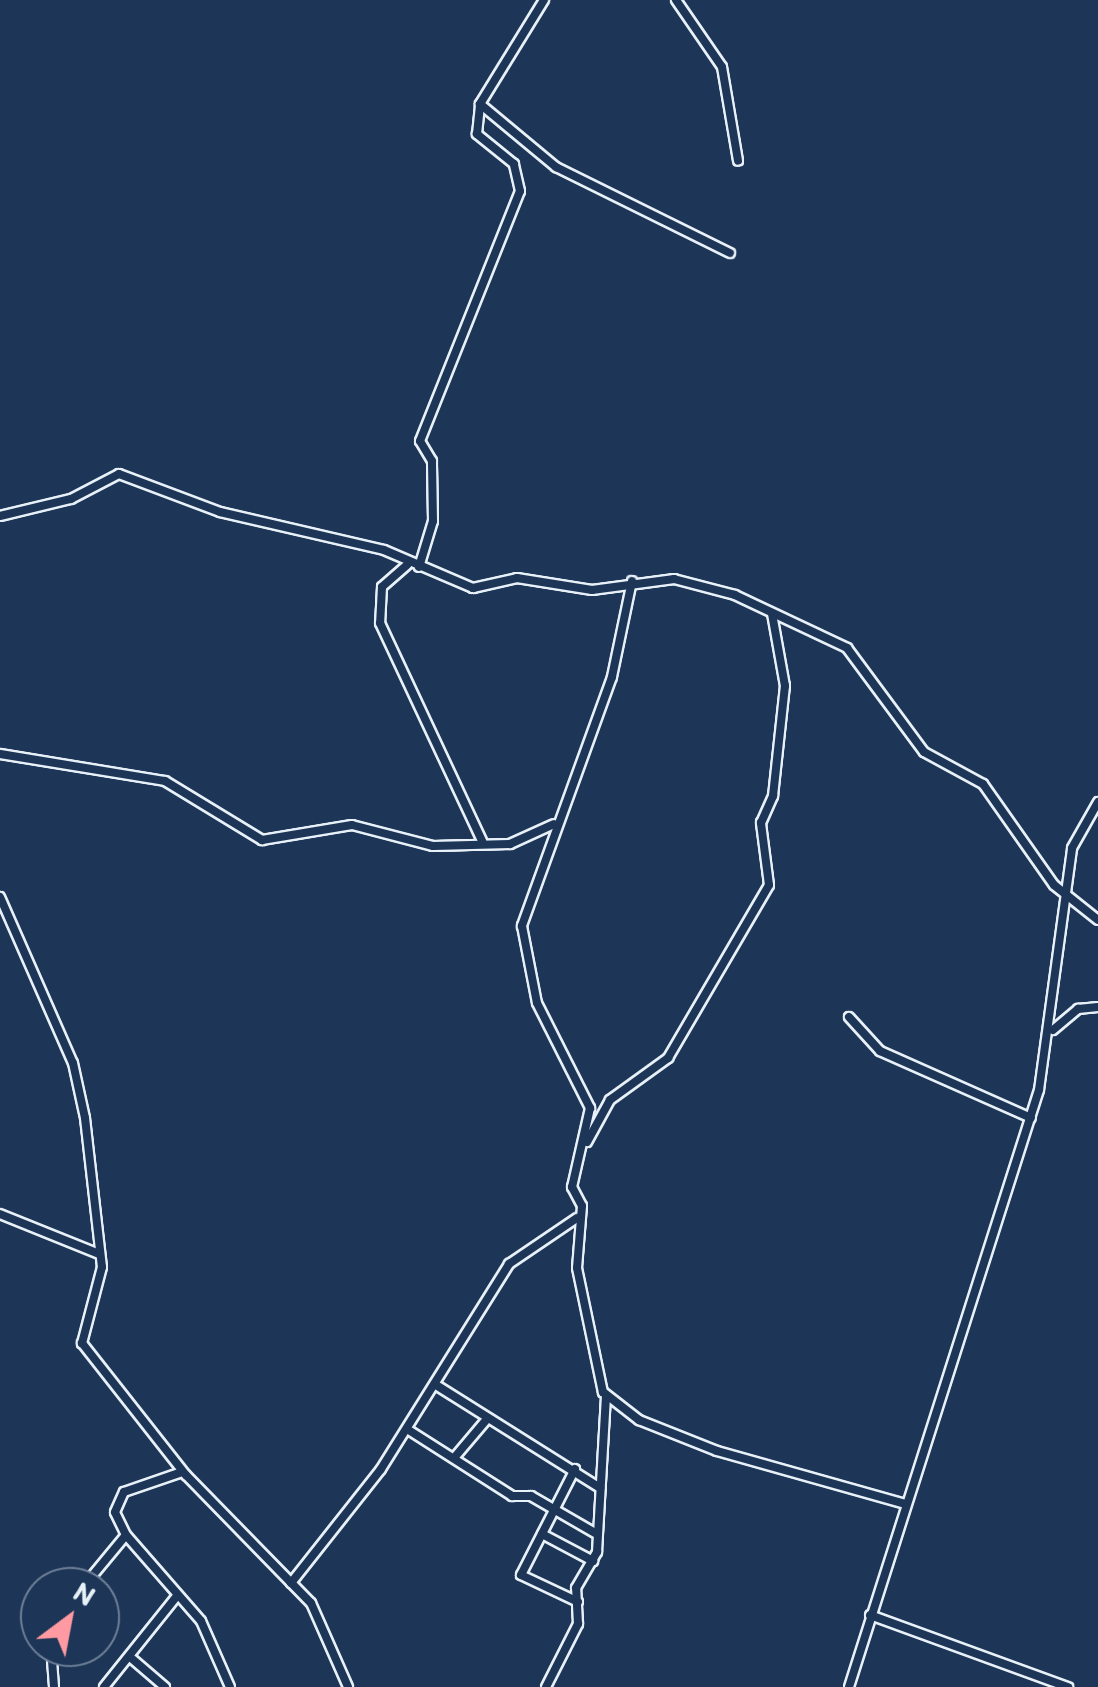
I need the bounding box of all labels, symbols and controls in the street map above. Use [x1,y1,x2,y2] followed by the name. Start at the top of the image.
[20,1567,120,1667] north arrow
[68,1574,102,1613] text: N

